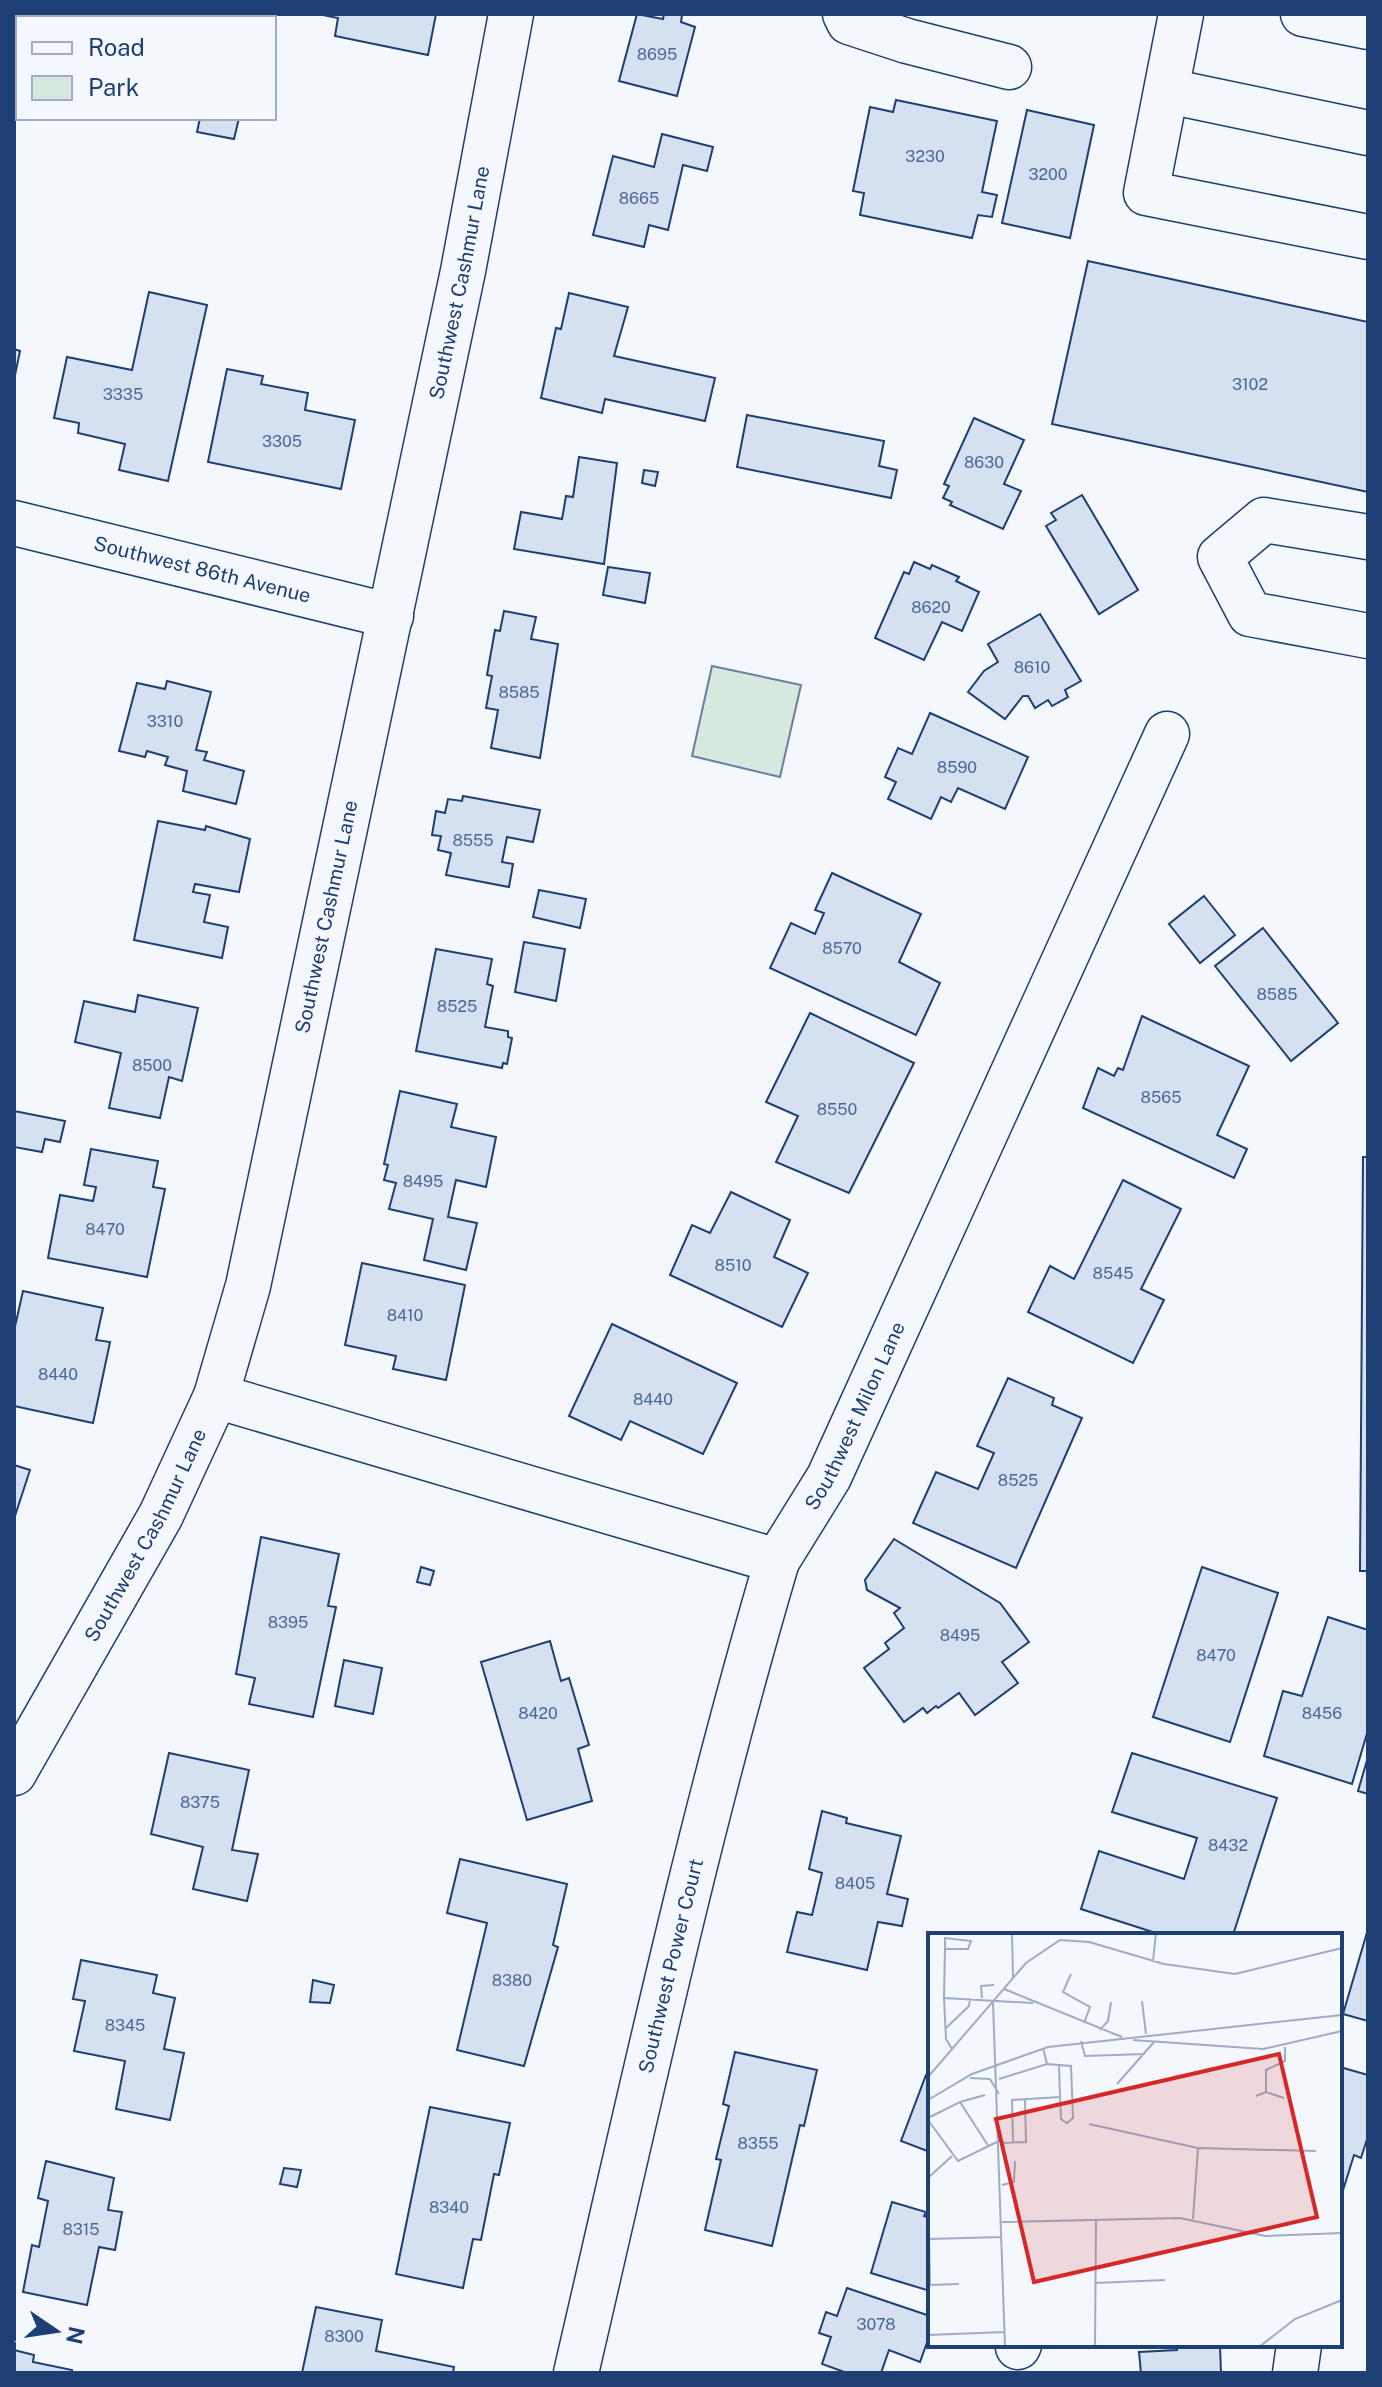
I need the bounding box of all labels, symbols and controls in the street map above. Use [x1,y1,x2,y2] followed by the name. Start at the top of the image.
[16,16,276,120] legend
[88,33,145,61] text: Road
[637,45,677,64] house number: 8695
[88,73,139,101] text: Park
[905,147,945,166] house number: 3230
[424,164,494,402] street label: Southwest Cashmur Lane
[1028,165,1068,184] house number: 3200
[619,189,659,208] house number: 8665
[1232,375,1268,394] house number: 3102
[103,385,143,404] house number: 3335
[262,432,302,451] house number: 3305
[964,453,1004,472] house number: 8630
[91,531,313,608] street label: Southwest 86th Avenue
[911,598,951,617] house number: 8620
[1014,658,1050,677] house number: 8610
[498,683,540,702] house number: 8585
[147,712,183,731] house number: 3310
[937,758,977,777] house number: 8590
[290,798,363,1036] street label: Southwest Cashmur Lane
[452,831,494,850] house number: 8555
[822,939,862,958] house number: 8570
[1256,985,1298,1004] house number: 8585
[437,997,477,1016] house number: 8525
[132,1056,172,1075] house number: 8500
[1141,1088,1181,1107] house number: 8565
[817,1100,858,1119] house number: 8550
[403,1172,443,1191] house number: 8495
[85,1220,125,1239] house number: 8470
[715,1256,752,1275] house number: 8510
[1093,1264,1133,1283] house number: 8545
[387,1306,424,1325] house number: 8410
[800,1318,910,1514] street label: Southwest Milon Lane
[38,1365,78,1384] house number: 8440
[633,1390,673,1409] house number: 8440
[79,1425,211,1646] street label: Southwest Cashmur Lane
[998,1471,1038,1490] house number: 8525
[268,1613,308,1632] house number: 8395
[940,1626,980,1645] house number: 8495
[1196,1646,1236,1665] house number: 8470
[518,1704,558,1723] house number: 8420
[1302,1704,1342,1723] house number: 8456
[180,1793,220,1812] house number: 8375
[1208,1836,1248,1855] house number: 8432
[634,1856,708,2076] street label: Southwest Power Court
[835,1874,875,1893] house number: 8405
[928,1933,1342,2347] inset map
[492,1971,532,1990] house number: 8380
[105,2016,145,2035] house number: 8345
[738,2134,778,2153] house number: 8355
[429,2198,469,2217] house number: 8340
[62,2220,100,2239] house number: 8315
[16,2291,96,2371] north arrow
[856,2315,896,2334] house number: 3078
[61,2324,90,2347] text: N
[324,2327,364,2346] house number: 8300

